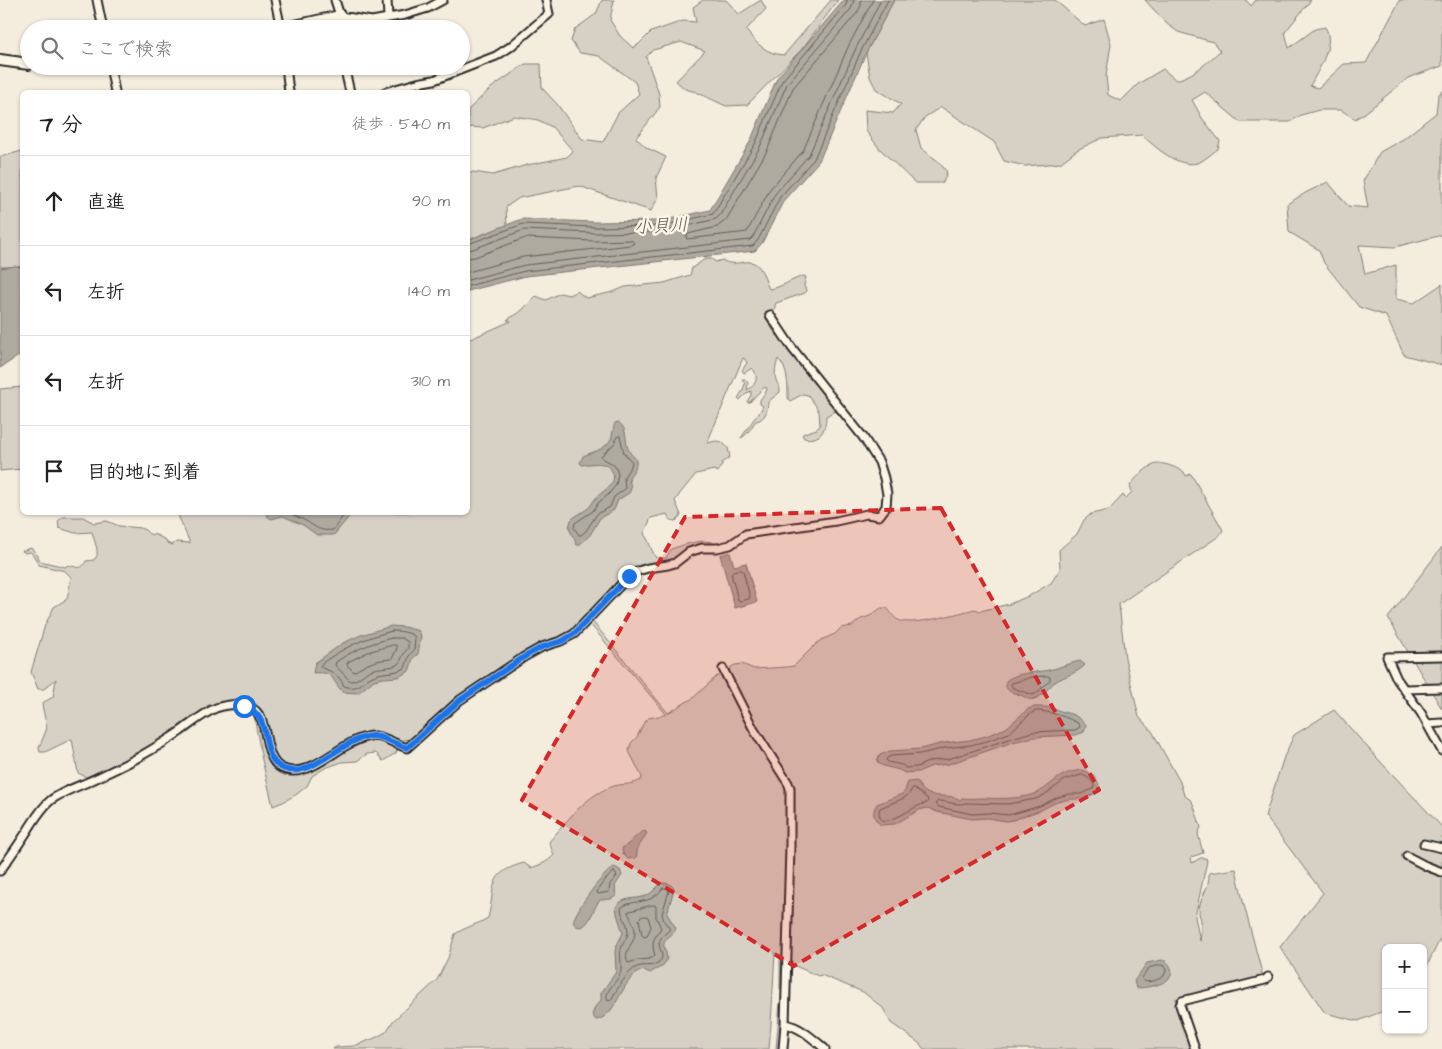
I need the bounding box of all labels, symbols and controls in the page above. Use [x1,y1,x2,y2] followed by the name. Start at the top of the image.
[20,20,470,75] search box
[38,34,66,62] icon: search
[78,36,173,63] text: ここで検索
[40,110,82,139] text: 7 分
[352,113,450,135] text: 徒歩 · 540 m
[40,187,68,215] icon: ahead
[87,189,125,216] text: 直進
[412,190,450,212] text: 90 m
[633,212,689,240] water label: 小貝川
[40,277,68,305] icon: left
[87,279,125,306] text: 左折
[408,280,450,302] text: 140 m
[40,367,68,395] icon: left
[87,369,125,396] text: 左折
[411,370,450,392] text: 310 m
[40,457,68,485] icon: arrive
[87,459,201,486] text: 目的地に到着
[618,565,641,588] route end
[233,695,256,718] route start
[1382,944,1427,1034] map controls
[1382,944,1427,989] button: +
[1382,989,1427,1034] button: −

